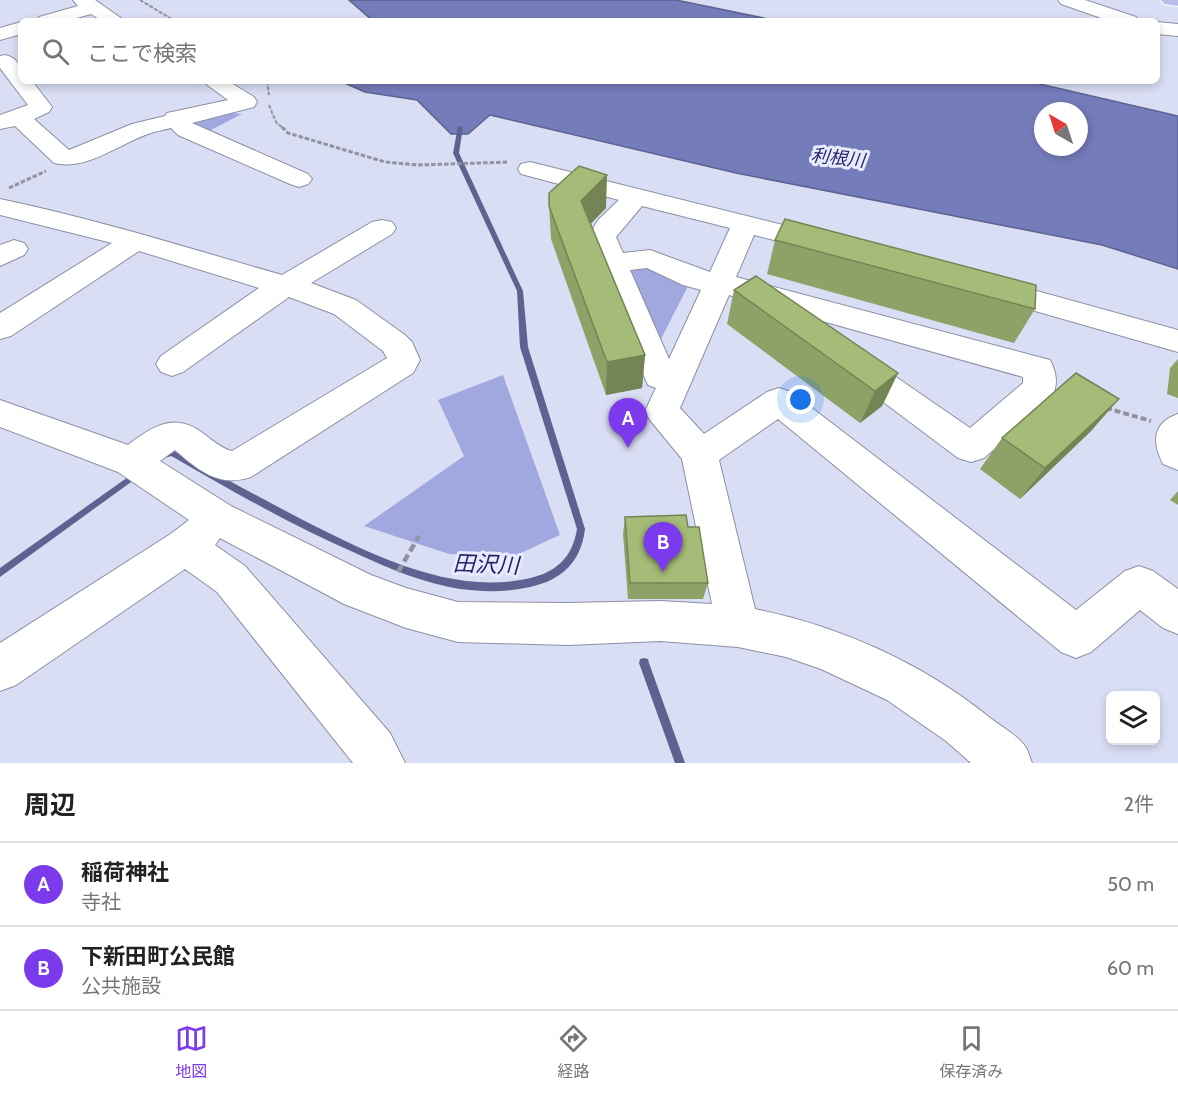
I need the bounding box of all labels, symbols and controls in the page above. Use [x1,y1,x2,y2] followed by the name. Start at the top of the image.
[18,18,1160,84] search box
[39,35,72,68] icon: search
[87,40,197,67] text: ここで検索
[1034,102,1088,156] north arrow
[810,144,868,172] water label: 利根川
[786,385,815,414] your location
[608,398,648,448] pin: A
[644,522,682,572] pin: B
[453,550,521,579] water label: 田沢川
[1106,691,1160,745] map controls
[1106,691,1160,745] button: layers
[24,789,76,821] text: 周辺
[1124,792,1154,816] text: 2件
[81,859,169,886] text: 稲荷神社
[37,872,50,896] text: A
[1107,872,1154,896] text: 50 m
[81,890,121,914] text: 寺社
[81,943,235,970] text: 下新田町公民館
[37,956,50,980] text: B
[1107,956,1154,980] text: 60 m
[81,974,161,998] text: 公共施設
[175,1022,208,1082] tab: 地図
[557,1022,590,1082] tab: 経路
[939,1022,1003,1082] tab: 保存済み

